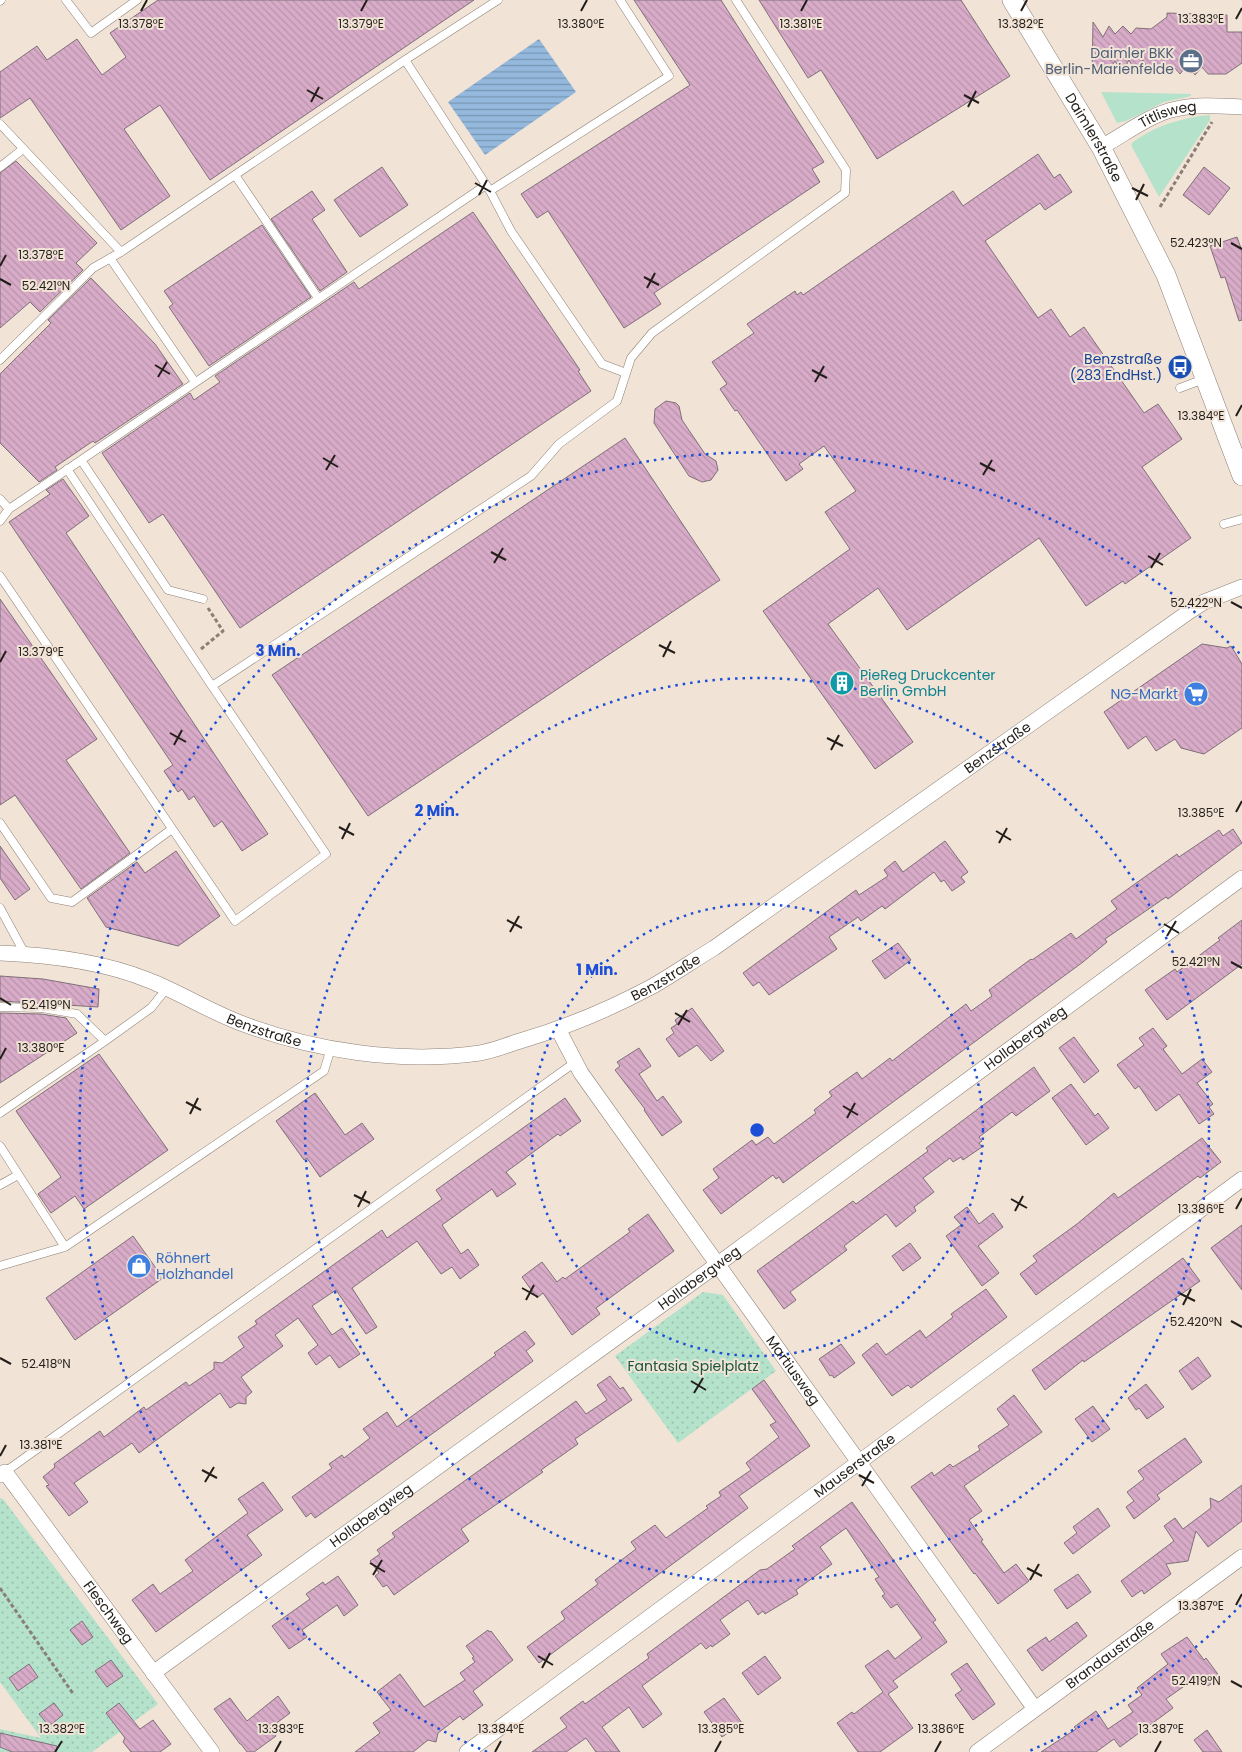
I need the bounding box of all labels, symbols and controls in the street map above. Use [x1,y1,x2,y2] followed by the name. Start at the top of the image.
[1178,10,1224,27] text: 13.383°E
[118,15,164,32] text: 13.378°E
[338,15,384,32] text: 13.379°E
[558,15,604,32] text: 13.380°E
[780,15,822,32] text: 13.381°E
[998,15,1044,32] text: 13.382°E
[1045,43,1175,79] place label: Daimler BKK Berlin-Marienfelde
[1178,48,1204,74] office icon: Daimler BKK Berlin-Marienfelde
[1060,89,1127,186] street label: Daimlerstraße
[1135,96,1197,133] street label: Titlisweg
[1170,234,1222,251] text: 52.423°N
[18,246,64,263] text: 13.378°E
[22,277,70,294] text: 52.421°N
[1070,349,1162,385] place label: Benzstraße (283 EndHst.)
[1167,354,1193,380] bus stop icon: Benzstraße (283 EndHst.)
[1178,407,1224,424] text: 13.384°E
[1170,594,1222,611] text: 52.422°N
[256,640,300,661] text: 3 Min.
[18,643,64,660] text: 13.379°E
[860,665,996,701] place label: PieReg Druckcenter Berlin GmbH
[829,670,855,696] building icon: PieReg Druckcenter Berlin GmbH
[1183,681,1209,707] supermarket icon: NG-Markt
[1111,684,1178,704] place label: NG-Markt
[960,717,1035,778] street label: Benzstraße
[415,800,459,821] text: 2 Min.
[1178,804,1224,821] text: 13.385°E
[627,949,705,1006] street label: Benzstraße
[1172,953,1220,970] text: 52.421°N
[576,959,618,980] text: 1 Min.
[21,996,71,1013] text: 52.419°N
[980,1001,1070,1075] street label: Hollabergweg
[223,1008,304,1052] street label: Benzstraße
[18,1039,64,1056] text: 13.380°E
[748,1121,766,1139] centre of rings
[1178,1200,1224,1217] text: 13.386°E
[654,1241,744,1314] street label: Hollabergweg
[156,1248,233,1284] place label: Röhnert Holzhandel
[126,1253,152,1279] shop icon: Röhnert Holzhandel
[1170,1313,1222,1330] text: 52.420°N
[762,1331,825,1409] street label: Martiusweg
[21,1355,71,1372] text: 52.418°N
[627,1356,759,1376] park label: Fantasia Spielplatz
[810,1428,900,1502] street label: Mauserstraße
[20,1436,62,1453] text: 13.381°E
[326,1479,416,1552] street label: Hollabergweg
[79,1577,138,1648] street label: Fleschweg
[1178,1597,1224,1614] text: 13.387°E
[1061,1615,1159,1694] street label: Brandaustraße
[1171,1672,1221,1689] text: 52.419°N
[39,1720,85,1737] text: 13.382°E
[258,1720,304,1737] text: 13.383°E
[478,1720,524,1737] text: 13.384°E
[698,1720,744,1737] text: 13.385°E
[918,1720,964,1737] text: 13.386°E
[1138,1720,1184,1737] text: 13.387°E

